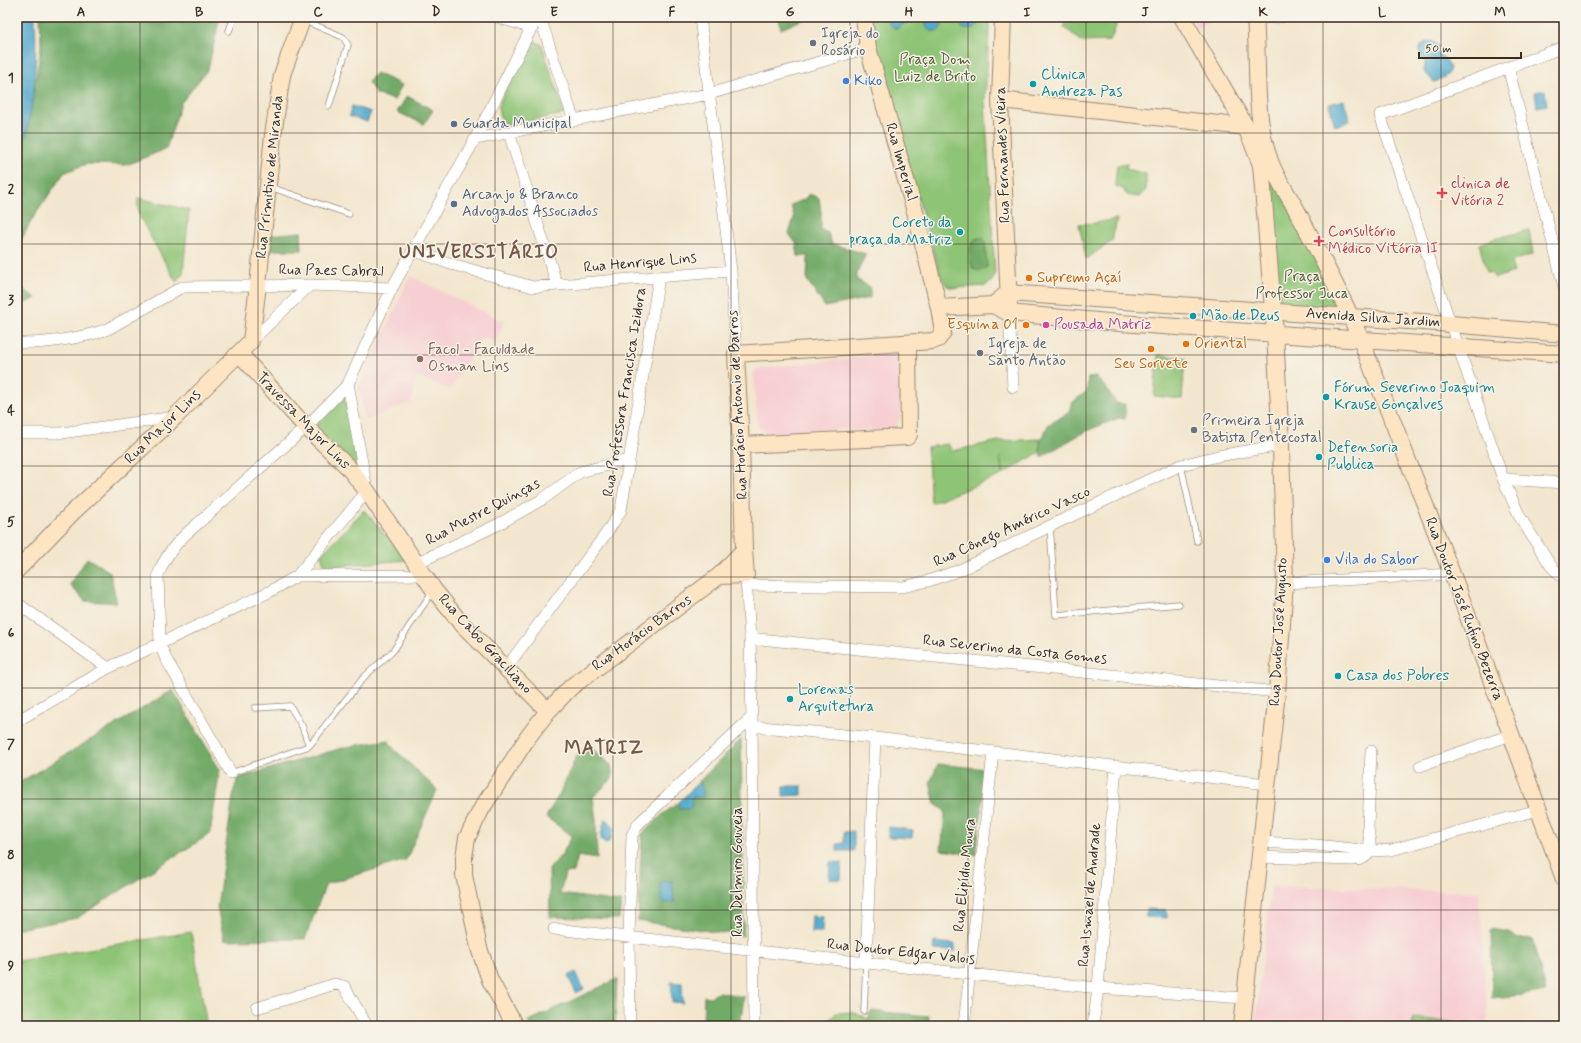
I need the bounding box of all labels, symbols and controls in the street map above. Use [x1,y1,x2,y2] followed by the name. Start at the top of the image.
[77,4,85,21] text: A
[195,4,204,21] text: B
[313,4,323,21] text: C
[432,4,441,21] text: D
[550,4,558,21] text: E
[669,4,676,21] text: F
[786,4,795,21] text: G
[905,4,914,21] text: H
[1024,4,1031,21] text: I
[1141,4,1149,21] text: J
[1258,4,1268,21] text: K
[1378,4,1387,21] text: L
[1494,4,1506,21] text: M
[821,24,879,61] place label: Igreja do Rosário
[1419,34,1521,60] scale bar
[808,38,818,48] marker: Igreja do Rosário
[1425,41,1452,57] text: 50 m
[894,50,976,87] park label: Praça Dom Luiz de Brito
[1041,65,1122,102] place label: Clinica Andreza Pas
[8,70,14,87] text: 1
[854,71,882,91] place label: Kiko
[841,76,851,86] marker: Kiko
[1028,79,1038,89] marker: Clinica Andreza Pas
[991,86,1015,224] street label: Rua Fernandes Vieira
[251,94,289,260] street label: Rua Primitivo de Miranda
[462,114,572,134] place label: Guarda Municipal
[449,119,459,129] marker: Guarda Municipal
[880,121,922,203] street label: Rua Imperial
[1451,174,1510,211] place label: clinica de Vitória 2
[8,181,15,198] text: 2
[462,185,598,223] place label: Arcanjo & Branco Advogados Associados
[1436,187,1448,199] marker: clinica de Vitória 2
[449,199,459,209] marker: Arcanjo & Branco Advogados Associados
[849,213,952,250] place label: Coreto da praça da Matriz
[1328,222,1438,259] place label: Consultório Médico Vitória II
[955,227,965,237] marker: Coreto da praça da Matriz
[1313,235,1325,247] marker: Consultório Médico Vitória II
[399,239,559,265] district label: UNIVERSITÁRIO
[583,248,697,278] street label: Rua Henrique Lins
[278,260,384,282] street label: Rua Paes Cabral
[1256,267,1349,304] park label: Praça Professor Juca
[1037,268,1122,288] place label: Supremo Açaí
[1024,273,1034,283] marker: Supremo Açaí
[599,285,651,498] street label: Rua Professora Francisca Izidora
[8,292,14,309] text: 3
[1305,303,1441,333] street label: Avenida Silva Jardim
[1201,306,1280,326] place label: Mão de Deus
[723,309,753,500] street label: Rua Horácio Antonio de Barros
[1188,311,1198,321] marker: Mão de Deus
[947,315,1018,335] place label: Esquina 01
[1054,315,1152,335] place label: Pousada Matriz
[1021,320,1031,330] marker: Esquina 01
[1041,320,1051,330] marker: Pousada Matriz
[988,334,1066,371] place label: Igreja de Santo Antão
[1194,334,1247,354] place label: Oriental
[1181,339,1191,349] marker: Oriental
[428,340,535,377] place label: Facol - Faculdade Osman Lins
[1146,344,1156,354] marker: Seu Sorvete
[975,348,985,358] marker: Igreja de Santo Antão
[415,354,425,364] marker: Facol - Faculdade Osman Lins
[1114,354,1188,374] place label: Seu Sorvete
[251,368,355,474] street label: Travessa Major Lins
[1334,378,1495,415] place label: Fórum Severino Joaquim Krause Gonçalves
[120,385,206,469] street label: Rua Major Lins
[1321,392,1331,402] marker: Fórum Severino Joaquim Krause Gonçalves
[7,403,15,420] text: 4
[1202,411,1322,448] place label: Primeira Igreja Batista Pentecostal
[1189,425,1199,435] marker: Primeira Igreja Batista Pentecostal
[1327,438,1398,475] place label: Defensoria Publica
[1314,452,1324,462] marker: Defensoria Publica
[422,473,544,551] street label: Rua Mestre Quinças
[930,482,1094,573] street label: Rua Cônego Américo Vasco
[7,514,15,531] text: 5
[1420,515,1508,704] street label: Rua Doutor José Rufino Bezerra
[1335,550,1419,570] place label: Vila do Sabor
[1322,555,1332,565] marker: Vila do Sabor
[1265,557,1293,707] street label: Rua Doutor José Augusto
[433,590,537,698] street label: Rua Cabo Graciliano
[588,590,696,676] street label: Rua Horácio Barros
[8,625,15,642] text: 6
[922,630,1108,670] street label: Rua Severino da Costa Gomes
[1346,666,1450,686] place label: Casa dos Pobres
[1333,671,1343,681] marker: Casa dos Pobres
[798,680,875,717] place label: Lorenas Arquitetura
[785,694,795,704] marker: Lorenas Arquitetura
[7,736,15,753] text: 7
[564,736,644,761] district label: MATRIZ
[728,807,748,937] street label: Rua Delmiro Gouveia
[949,817,981,933] street label: Rua Elipídio Moura
[1074,822,1106,968] street label: Rua Ismael de Andrade
[7,847,15,864] text: 8
[826,934,976,971] street label: Rua Doutor Edgar Valois
[8,958,15,975] text: 9

